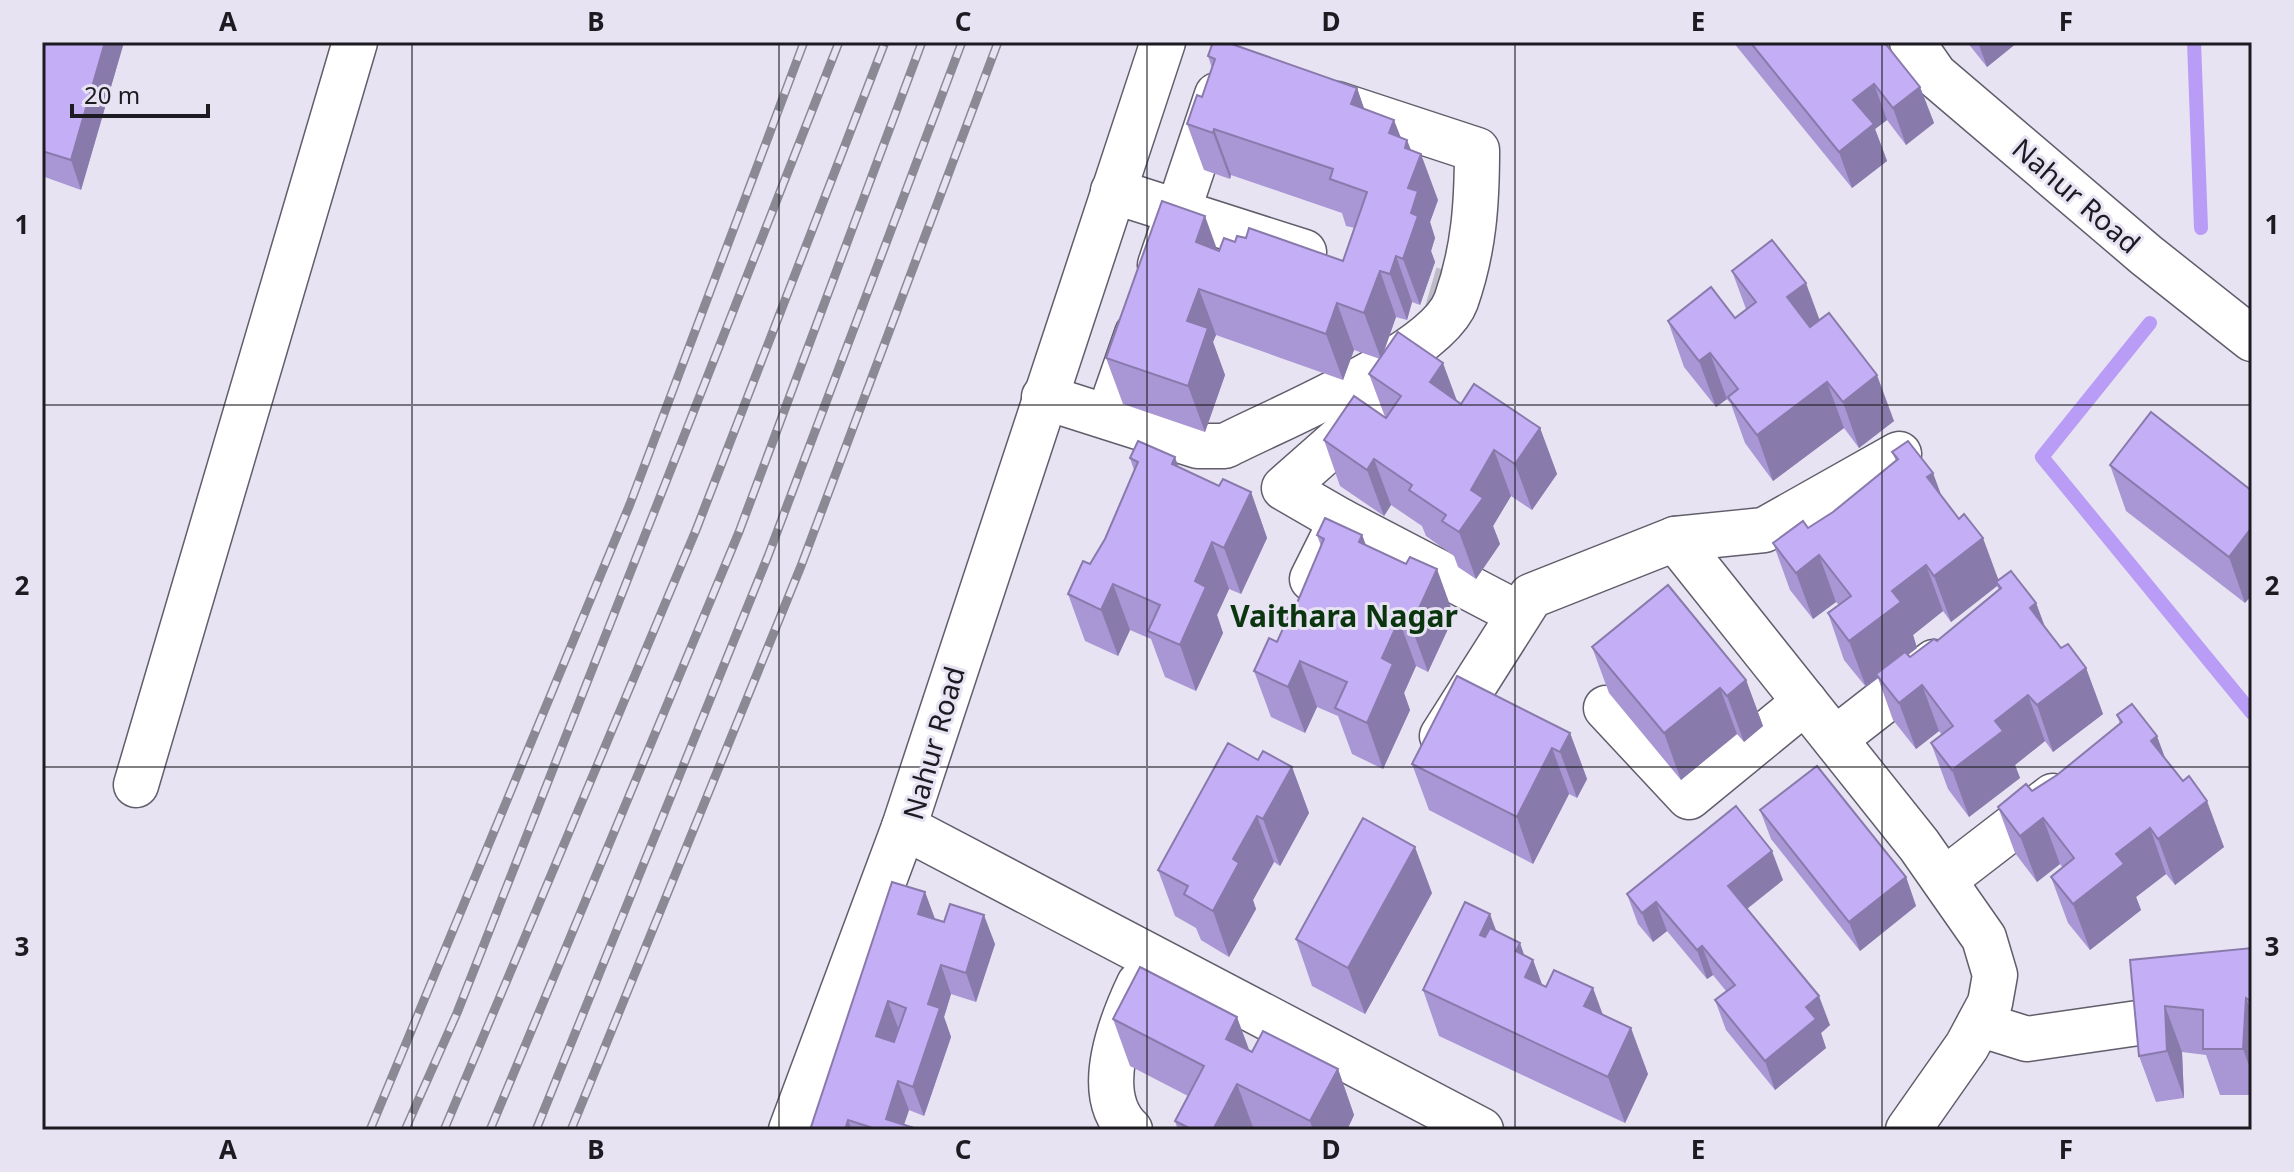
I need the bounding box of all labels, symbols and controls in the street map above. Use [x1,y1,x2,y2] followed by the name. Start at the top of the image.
[219,3,237,39] text: A
[587,3,605,39] text: B
[955,3,971,39] text: C
[1321,3,1341,39] text: D
[1691,3,1705,39] text: E
[2059,3,2073,39] text: F
[72,68,208,118] scale bar
[84,78,140,111] text: 20 m
[2005,129,2149,261] street label: Nahur Road
[15,206,29,242] text: 1
[2265,206,2279,242] text: 1
[15,567,30,603] text: 2
[2265,567,2280,603] text: 2
[1230,595,1458,636] district label: Vaithara Nagar
[893,662,973,824] street label: Nahur Road
[15,928,29,964] text: 3
[2265,928,2279,964] text: 3
[219,1131,237,1167] text: A
[587,1131,605,1167] text: B
[955,1131,971,1167] text: C
[1321,1131,1341,1167] text: D
[1691,1131,1705,1167] text: E
[2059,1131,2073,1167] text: F

